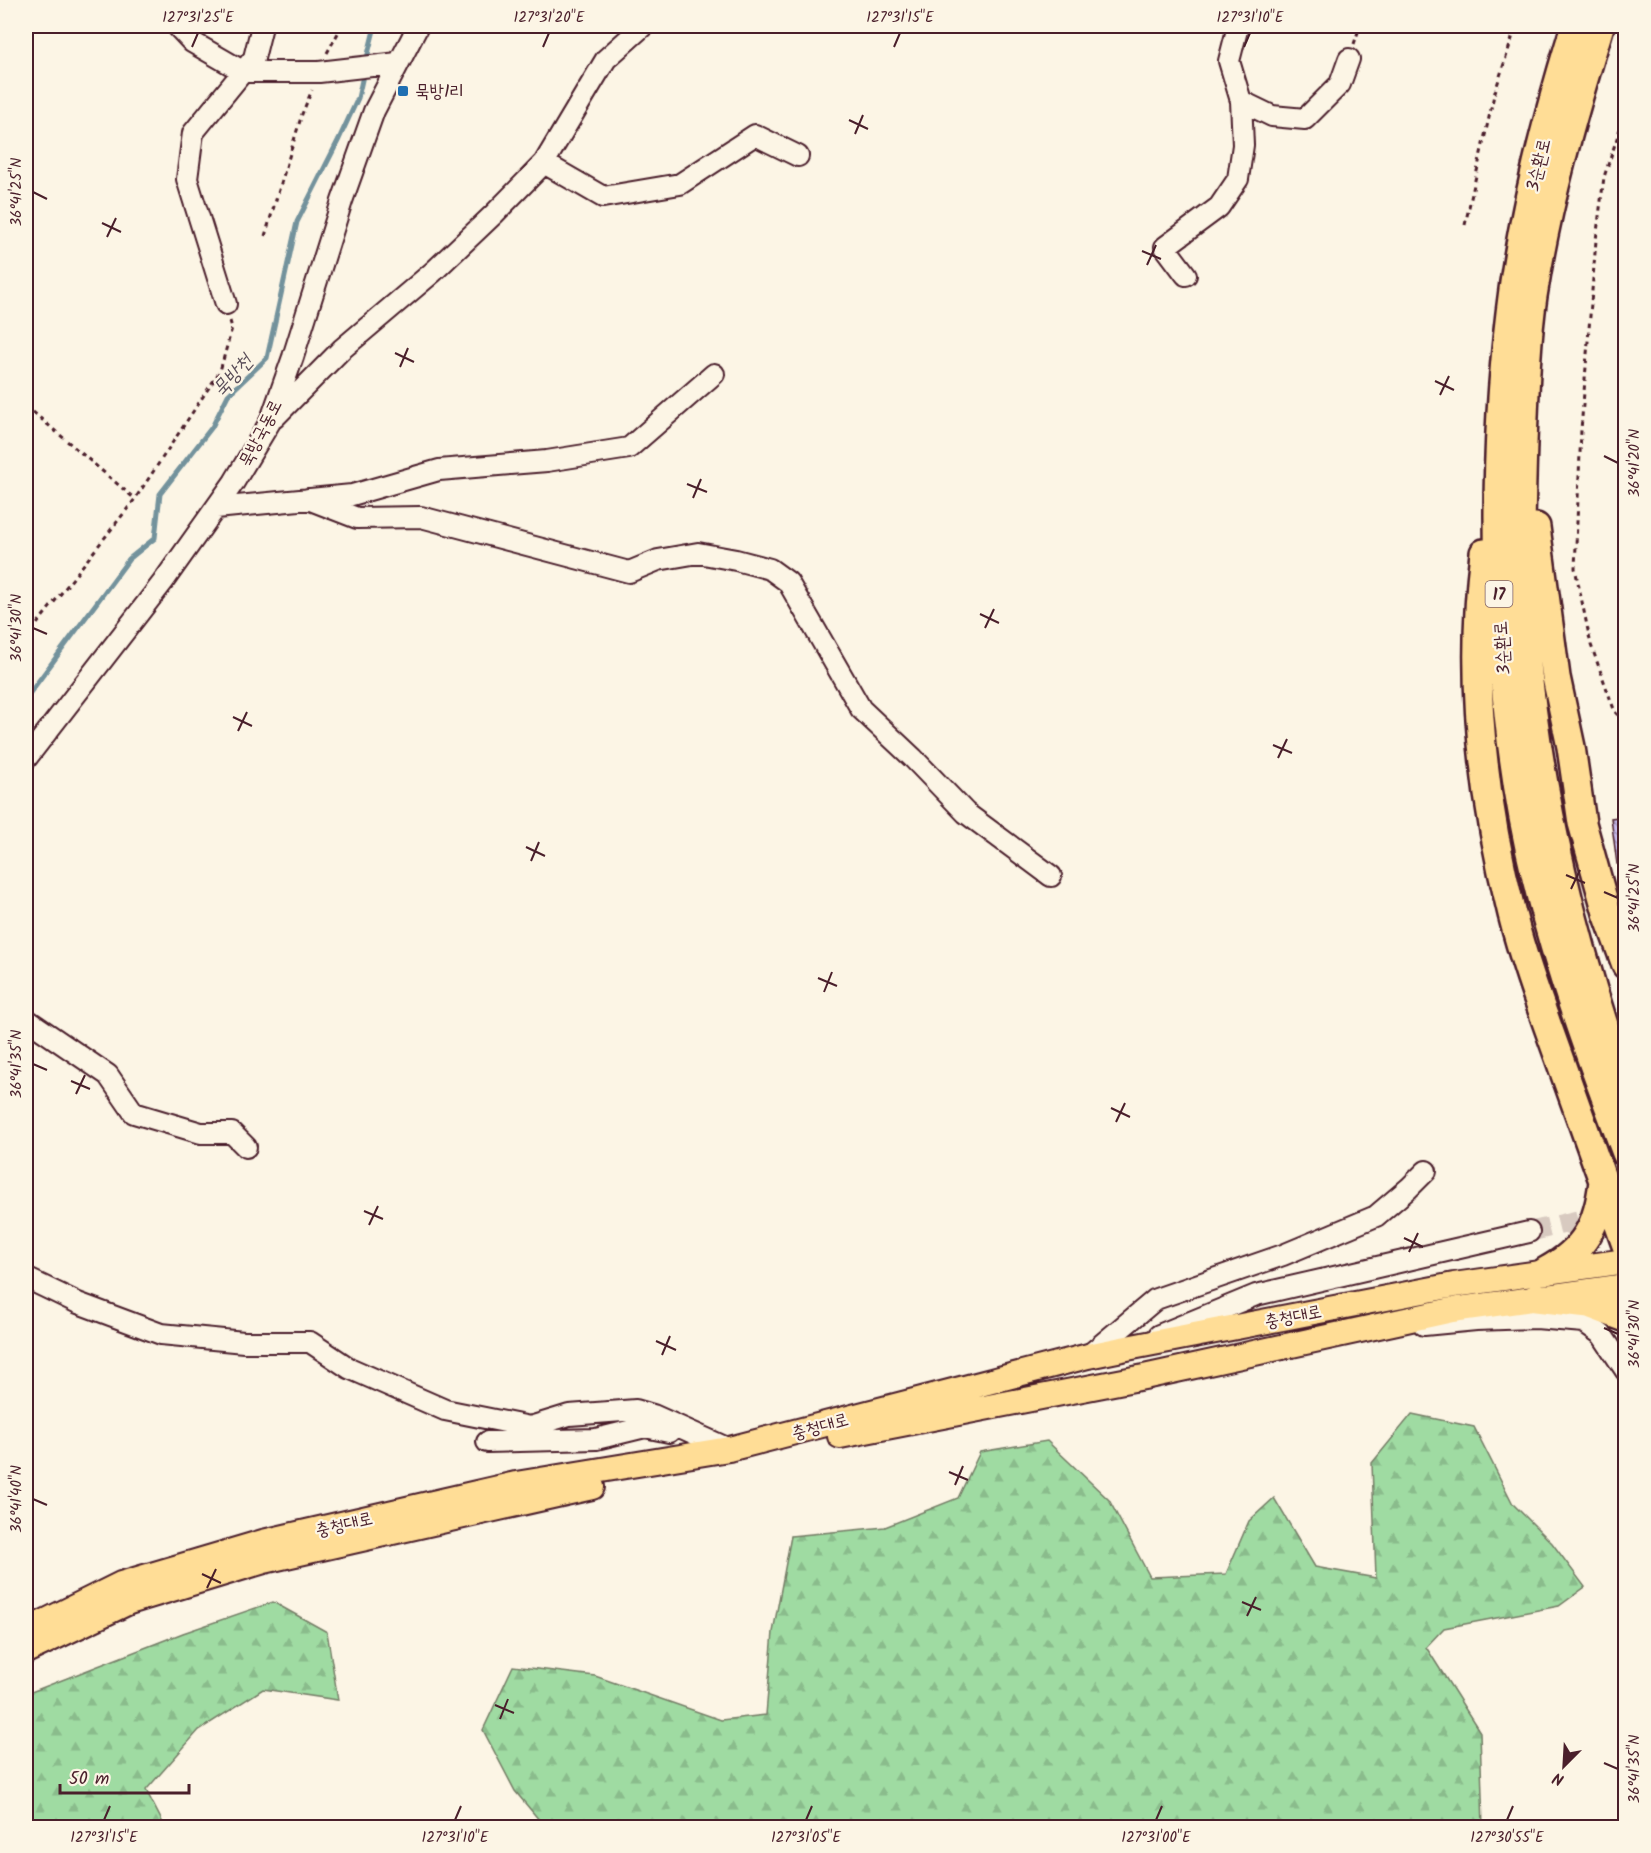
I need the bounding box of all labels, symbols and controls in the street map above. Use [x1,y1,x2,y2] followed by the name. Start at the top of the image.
[162,6,235,30] text: 127°31'25"E
[514,6,586,30] text: 127°31'20"E
[866,6,935,30] text: 127°31'15"E
[1217,6,1285,30] text: 127°31'10"E
[415,78,464,107] place label: 묵방1리
[396,84,410,98] marker: 묵방1리
[1519,136,1560,195] street label: 3순환로
[5,157,29,227] text: 36°41'25"N
[205,346,263,405] water label: 묵방천
[232,395,291,473] street label: 묵방국동로
[1623,429,1647,497] text: 36°41'20"N
[1486,581,1512,607] road number: 17
[5,594,29,662] text: 36°41'30"N
[1487,620,1520,676] street label: 3순환로
[1623,863,1647,933] text: 36°41'25"N
[5,1030,29,1098] text: 36°41'35"N
[1262,1298,1324,1337] street label: 충청대로
[1623,1300,1647,1368] text: 36°41'30"N
[789,1406,852,1449] street label: 충청대로
[5,1465,29,1533] text: 36°41'40"N
[313,1505,376,1546] street label: 충청대로
[1623,1735,1647,1803] text: 36°41'35"N
[1534,1736,1594,1796] north arrow
[60,1757,189,1795] scale bar
[69,1765,109,1794] text: 50 m
[1549,1765,1568,1792] text: N
[70,1826,139,1850] text: 127°31'15"E
[422,1826,490,1850] text: 127°31'10"E
[771,1826,842,1850] text: 127°31'05"E
[1121,1826,1192,1850] text: 127°31'00"E
[1470,1826,1545,1850] text: 127°30'55"E

